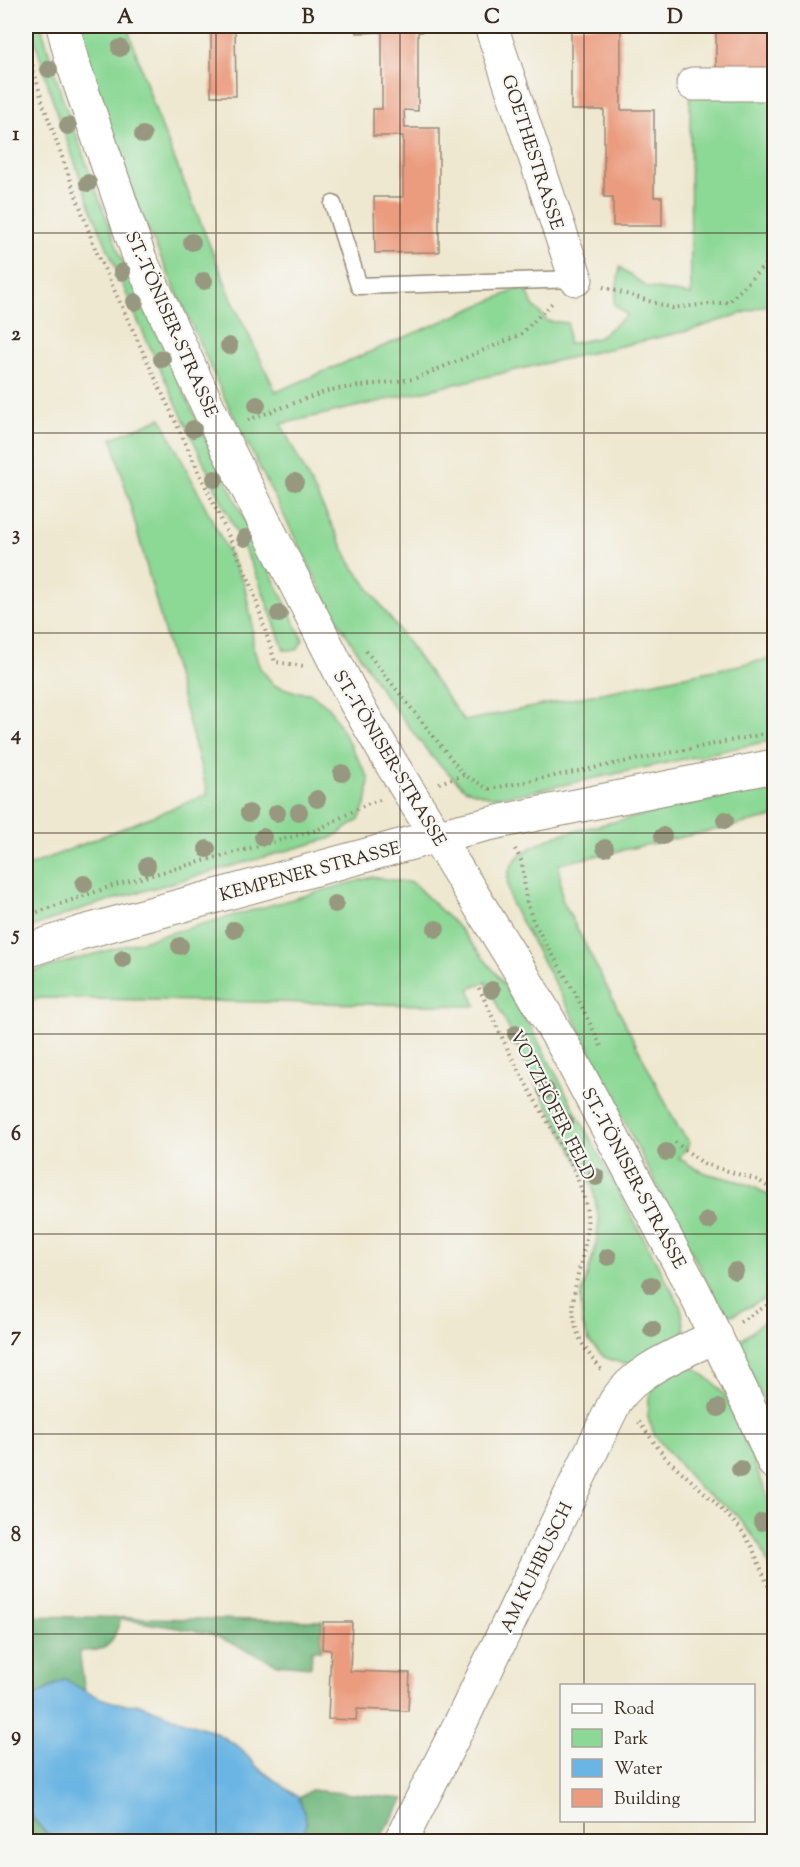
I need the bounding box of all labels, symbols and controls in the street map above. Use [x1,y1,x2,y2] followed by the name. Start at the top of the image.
[117,4,134,33] text: A
[302,4,315,33] text: B
[484,4,500,33] text: C
[667,4,683,33] text: D
[494,72,568,234] street label: GOETHESTRASSE
[13,121,20,150] text: 1
[117,227,223,422] street label: ST.-TÖNISER-STRASSE
[11,321,21,350] text: 2
[12,521,20,550] text: 3
[325,666,451,852] street label: ST.-TÖNISER-STRASSE
[10,721,21,750] text: 4
[217,836,404,910] street label: KEMPENER STRASSE
[11,921,20,950] text: 5
[502,1026,600,1185] street label: VOTZHÖFER FELD
[573,1084,691,1274] street label: ST.-TÖNISER-STRASSE
[11,1121,21,1150] text: 6
[11,1322,22,1351] text: 7
[495,1498,581,1637] street label: AM KUHBUSCH
[11,1522,21,1551] text: 8
[560,1684,755,1822] legend
[614,1697,654,1723] text: Road
[11,1722,21,1751] text: 9
[614,1727,649,1753] text: Park
[614,1757,663,1783] text: Water
[614,1787,680,1813] text: Building

